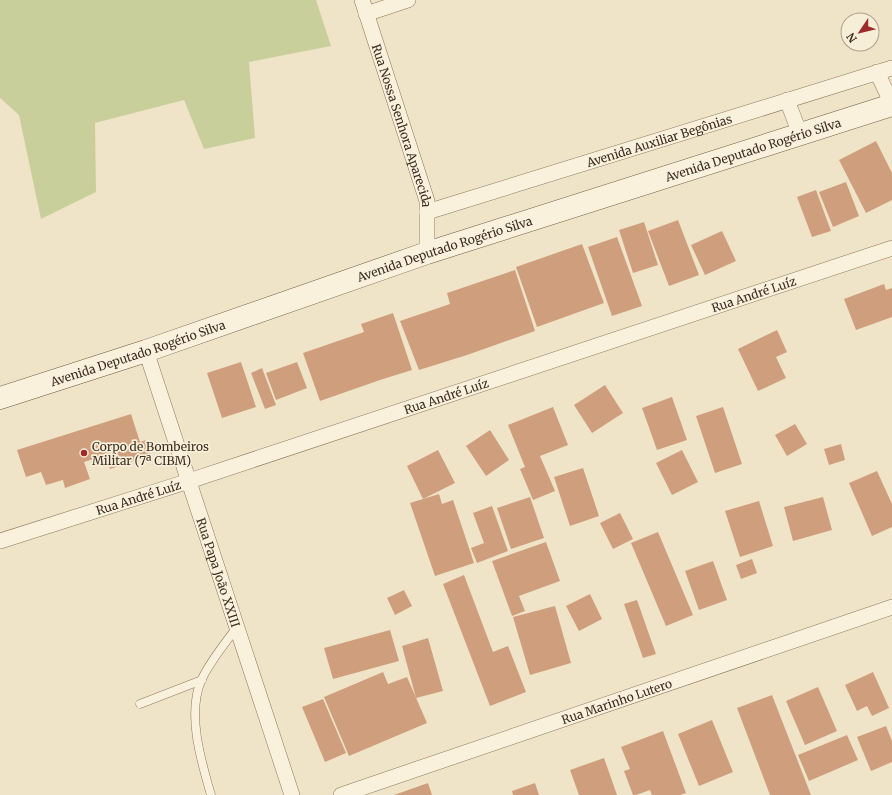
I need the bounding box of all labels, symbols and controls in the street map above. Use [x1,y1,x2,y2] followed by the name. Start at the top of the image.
[840,12,880,52] north arrow
[843,30,860,45] text: N
[369,42,435,208] street label: Rua Nossa Senhora Aparecida
[584,111,734,170] street label: Avenida Auxiliar Begônias
[662,114,843,185] street label: Avenida Deputado Rogério Silva
[354,212,534,285] street label: Avenida Deputado Rogério Silva
[709,273,798,315] street label: Rua André Luíz
[47,316,228,389] street label: Avenida Deputado Rogério Silva
[402,375,491,417] street label: Rua André Luíz
[92,439,209,468] place label: Corpo de Bombeiros Militar (7ª CIBM)
[79,448,89,458] marker: Corpo de Bombeiros Militar (7ª CIBM)
[94,476,183,518] street label: Rua André Luíz
[194,516,244,629] street label: Rua Papa João XXIII
[559,675,674,727] street label: Rua Marinho Lutero

